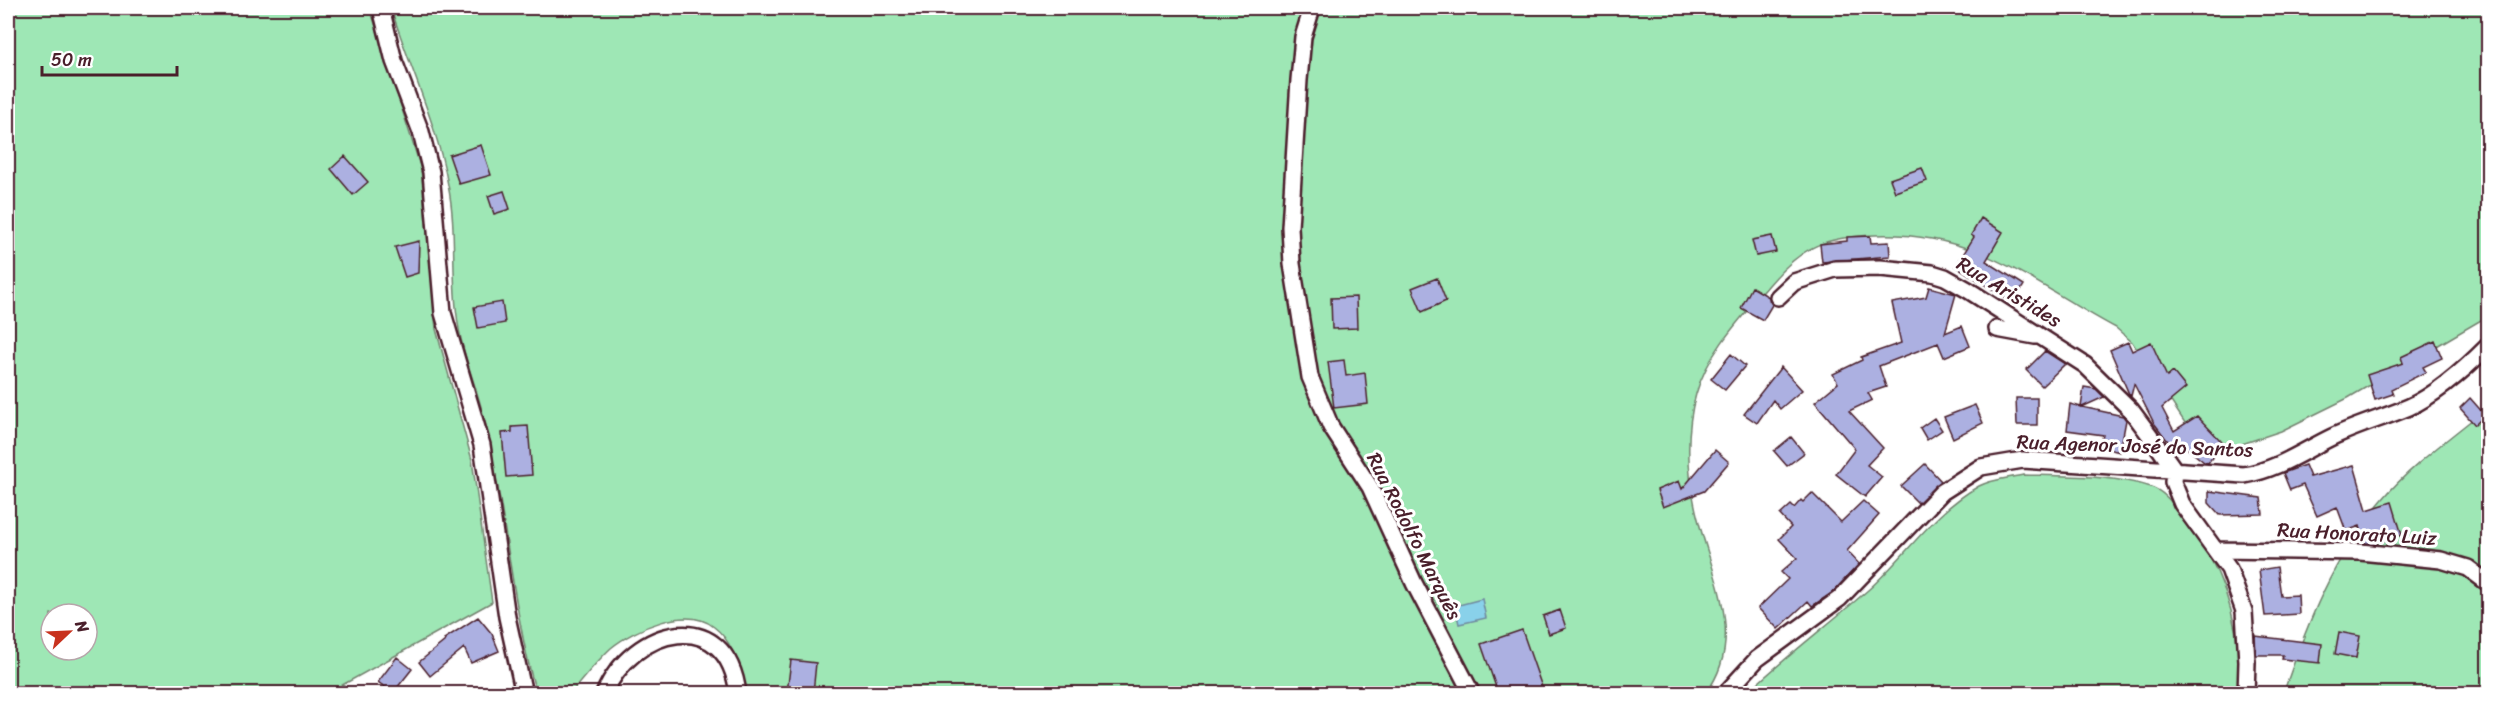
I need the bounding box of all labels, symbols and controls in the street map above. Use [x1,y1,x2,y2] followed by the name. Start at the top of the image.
[42,39,177,77] scale bar
[51,44,92,76] text: 50 m
[1950,247,2069,338] street label: Rua Aristides
[2016,424,2255,468] street label: Rua Agenor José do Santos
[1357,446,1472,627] street label: Rua Rodolfo Marquês
[2276,512,2438,556] street label: Rua Honorato Luiz
[39,602,99,662] north arrow
[66,615,98,638] text: N

